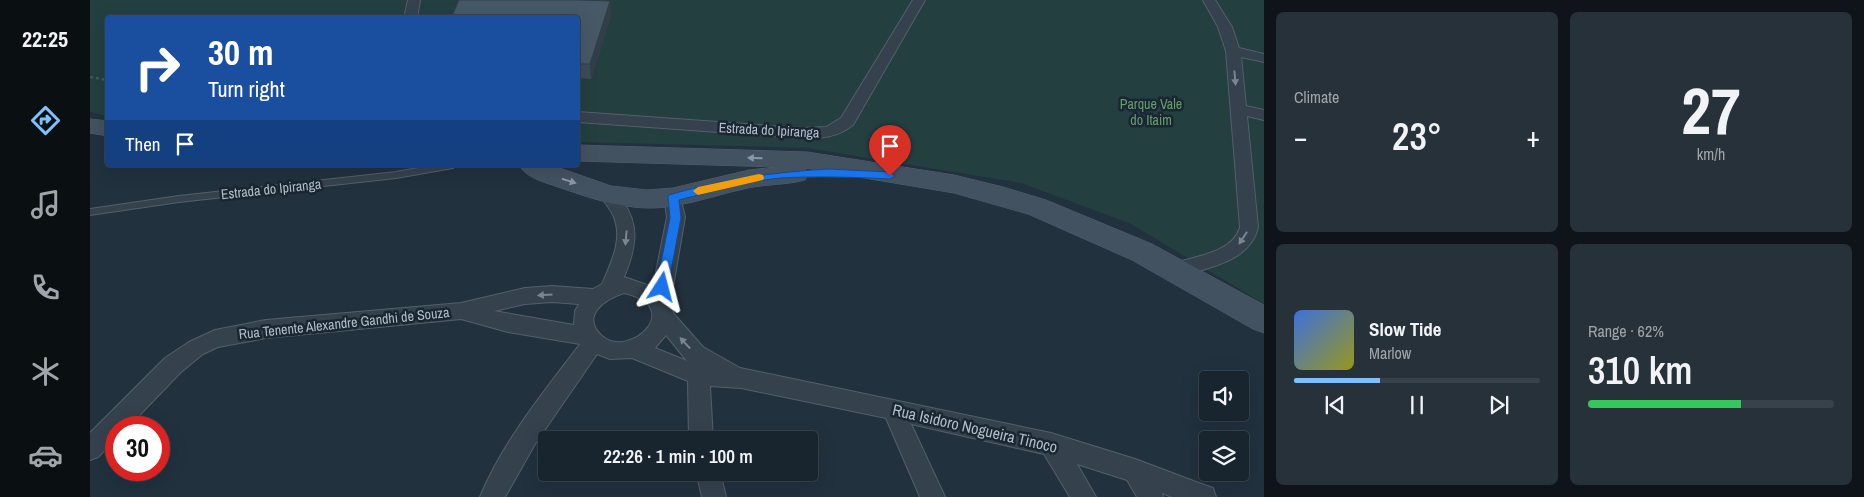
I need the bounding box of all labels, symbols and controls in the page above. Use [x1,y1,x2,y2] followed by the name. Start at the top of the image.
[22,24,68,54] text: 22:25
[208,29,273,76] text: 30 m
[125,35,190,100] icon: right
[1681,67,1741,154] text: 27
[1232,70,1240,86] one-way arrow
[208,74,285,104] text: Turn right
[1294,86,1339,108] text: Climate
[1120,95,1182,129] park label: Parque Vale do Itaim
[28,103,63,138] icon: directions
[1392,111,1442,162] text: 23°
[718,118,820,142] street label: Estrada do Ipiranga
[1294,118,1307,156] text: −
[1527,118,1540,156] text: +
[869,125,911,176] pin
[171,130,199,158] icon: arrive
[125,131,161,157] text: Then
[876,132,904,160] icon: arrive
[1697,143,1725,165] text: km/h
[746,154,762,162] one-way arrow
[220,175,323,203] street label: Estrada do Ipiranga
[562,178,577,186] one-way arrow
[28,187,63,222] icon: music
[621,231,629,247] one-way arrow
[1239,231,1248,245] one-way arrow
[635,260,687,312] position arrow
[28,270,63,305] icon: phone
[536,291,552,299] one-way arrow
[238,303,451,343] street label: Rua Tenente Alexandre Gandhi de Souza
[1369,316,1441,342] text: Slow Tide
[1588,320,1664,342] text: Range · 62%
[679,338,691,350] one-way arrow
[1369,342,1411,364] text: Marlow
[1588,345,1692,396] text: 310 km
[28,354,63,389] icon: climate
[1199,371,1249,481] map controls
[1199,371,1249,421] button: sound
[1321,391,1349,419] icon: previous
[1403,391,1431,419] icon: pause
[1485,391,1513,419] icon: next
[890,398,1060,458] street label: Rua Isidoro Nogueira Tinoco
[105,416,170,481] speed limit sign: 30
[1199,431,1249,481] button: layers
[28,438,63,473] icon: car
[603,443,753,469] text: 22:26 · 1 min · 100 m

